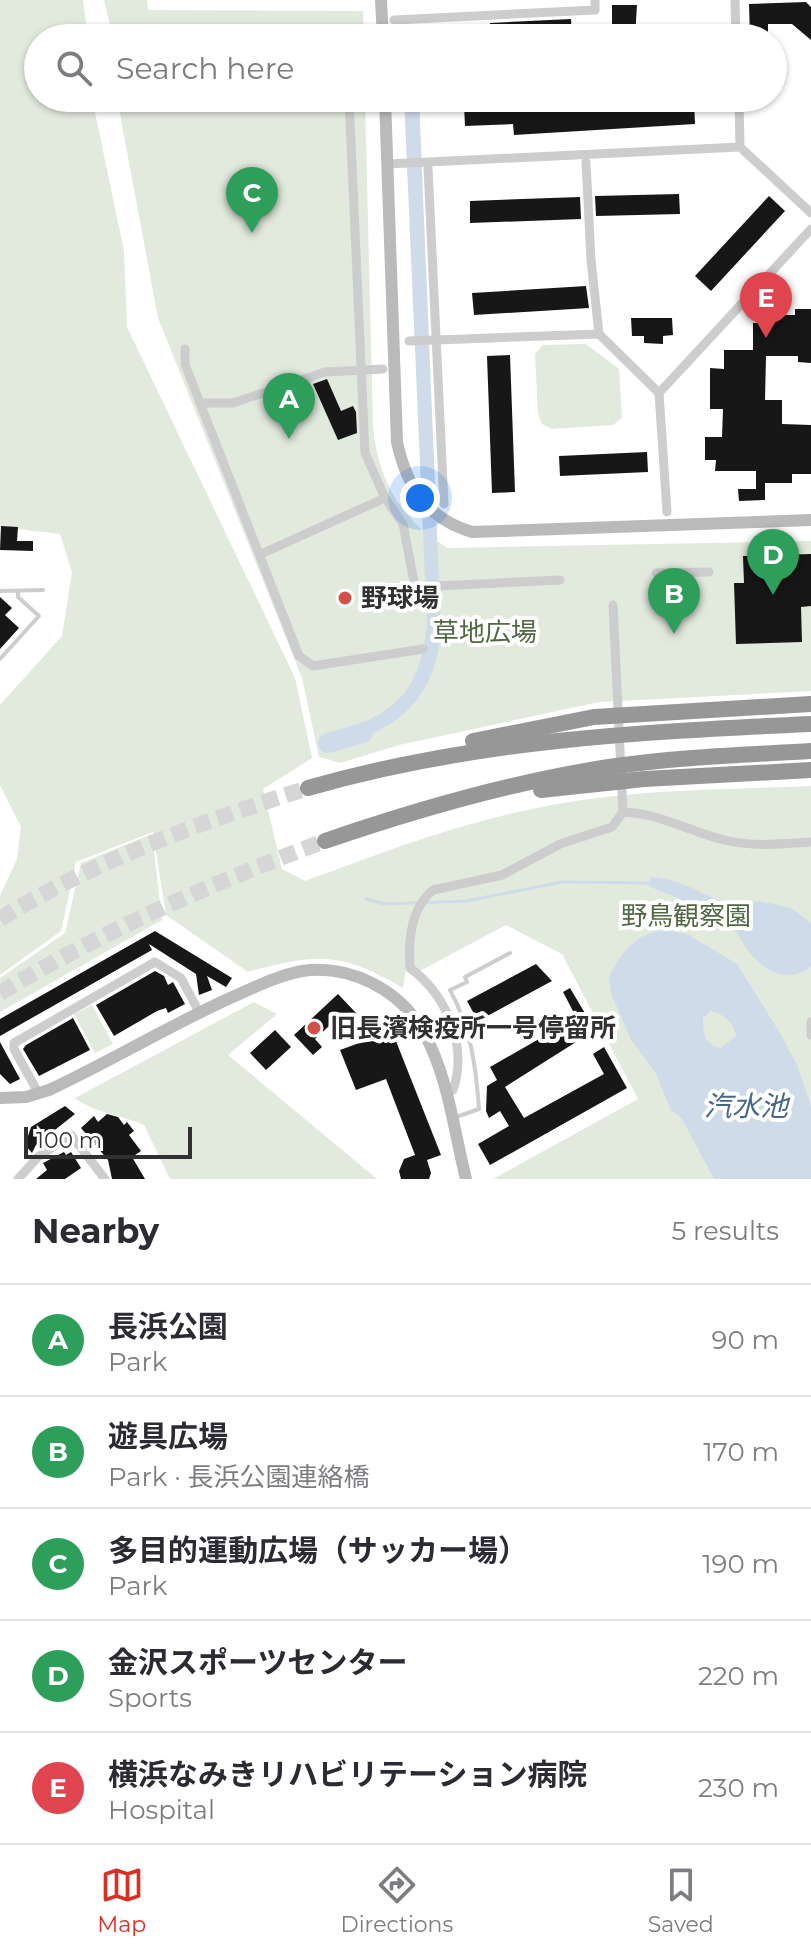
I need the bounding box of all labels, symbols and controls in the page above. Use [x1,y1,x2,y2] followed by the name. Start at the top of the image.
[24,24,787,112] search box
[52,46,96,90] icon: search
[116,50,294,87] text: Search here
[226,167,278,233] pin: C
[740,272,792,338] pin: E
[263,373,315,439] pin: A
[400,478,440,518] your location
[747,529,799,595] pin: D
[648,568,700,634] pin: B
[361,582,439,614] place label: 野球場
[336,589,354,607] marker: 野球場
[433,616,537,648] park label: 草地広場
[621,900,751,932] park label: 野鳥観察園
[330,1012,616,1044] place label: 旧長濱検疫所一号停留所
[305,1019,323,1037] marker: 旧長濱検疫所一号停留所
[704,1089,791,1123] water label: 汽水池
[24,1123,192,1159] scale bar
[36,1127,102,1154] text: 100 m
[32,1210,159,1252] text: Nearby
[672,1215,779,1247] text: 5 results
[108,1308,228,1345] text: 長浜公園
[48,1324,68,1356] text: A
[712,1324,779,1356] text: 90 m
[108,1346,167,1378] text: Park
[108,1418,228,1455] text: 遊具広場
[48,1436,68,1468] text: B
[703,1436,779,1468] text: 170 m
[108,1461,370,1493] text: Park · 長浜公園連絡橋
[108,1532,528,1569] text: 多目的運動広場（サッカー場）
[49,1548,67,1580] text: C
[702,1548,779,1580] text: 190 m
[108,1570,167,1602] text: Park
[108,1644,407,1681] text: 金沢スポーツセンター
[47,1660,69,1692] text: D
[698,1660,779,1692] text: 220 m
[108,1682,192,1714] text: Sports
[108,1756,587,1793] text: 横浜なみきリハビリテーション病院
[49,1772,67,1804] text: E
[698,1772,779,1804] text: 230 m
[108,1794,215,1826] text: Hospital
[97,1863,146,1938] tab: Map
[341,1863,453,1938] tab: Directions
[648,1863,714,1938] tab: Saved

